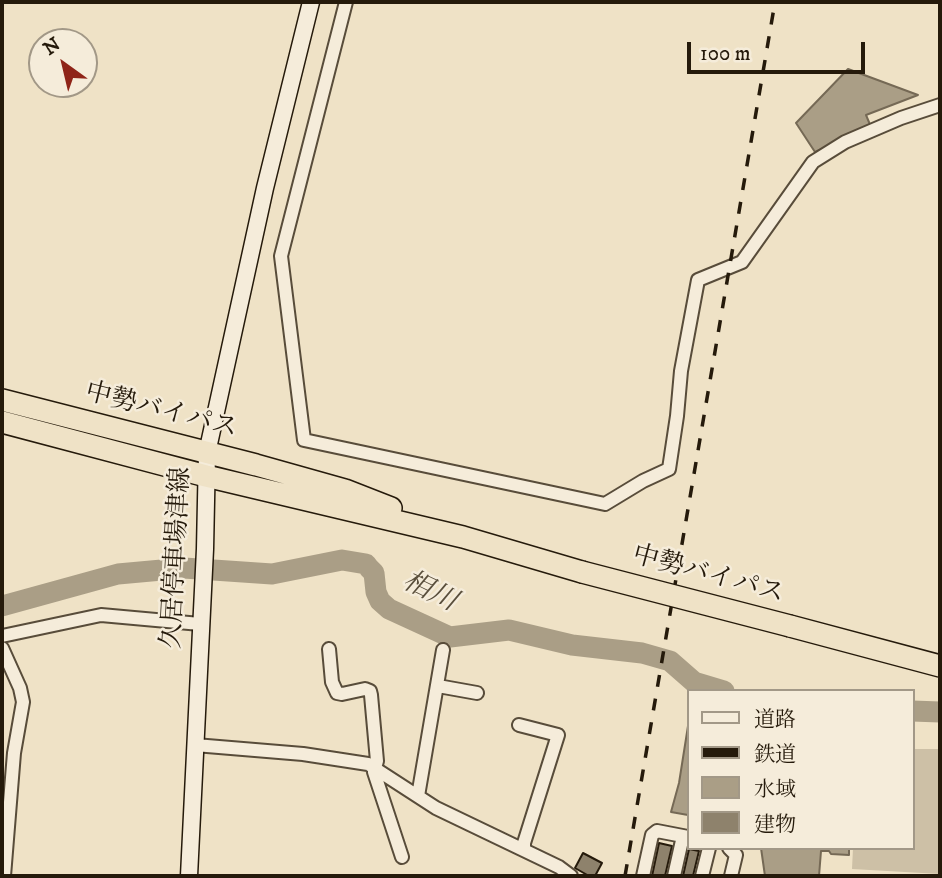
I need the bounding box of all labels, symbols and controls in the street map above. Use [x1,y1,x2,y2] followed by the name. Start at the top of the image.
[28,28,98,98] north arrow
[690,28,869,72] scale bar
[39,33,65,61] text: N
[700,41,751,67] text: 100 m
[82,378,240,446] street label: 中勢バイパス
[158,466,198,650] street label: 久居停車場津線
[629,541,787,611] street label: 中勢バイパス
[396,566,462,620] water label: 相川
[687,689,914,850] legend
[754,707,796,733] text: 道路
[754,742,796,768] text: 鉄道
[754,777,796,803] text: 水域
[754,812,796,838] text: 建物

